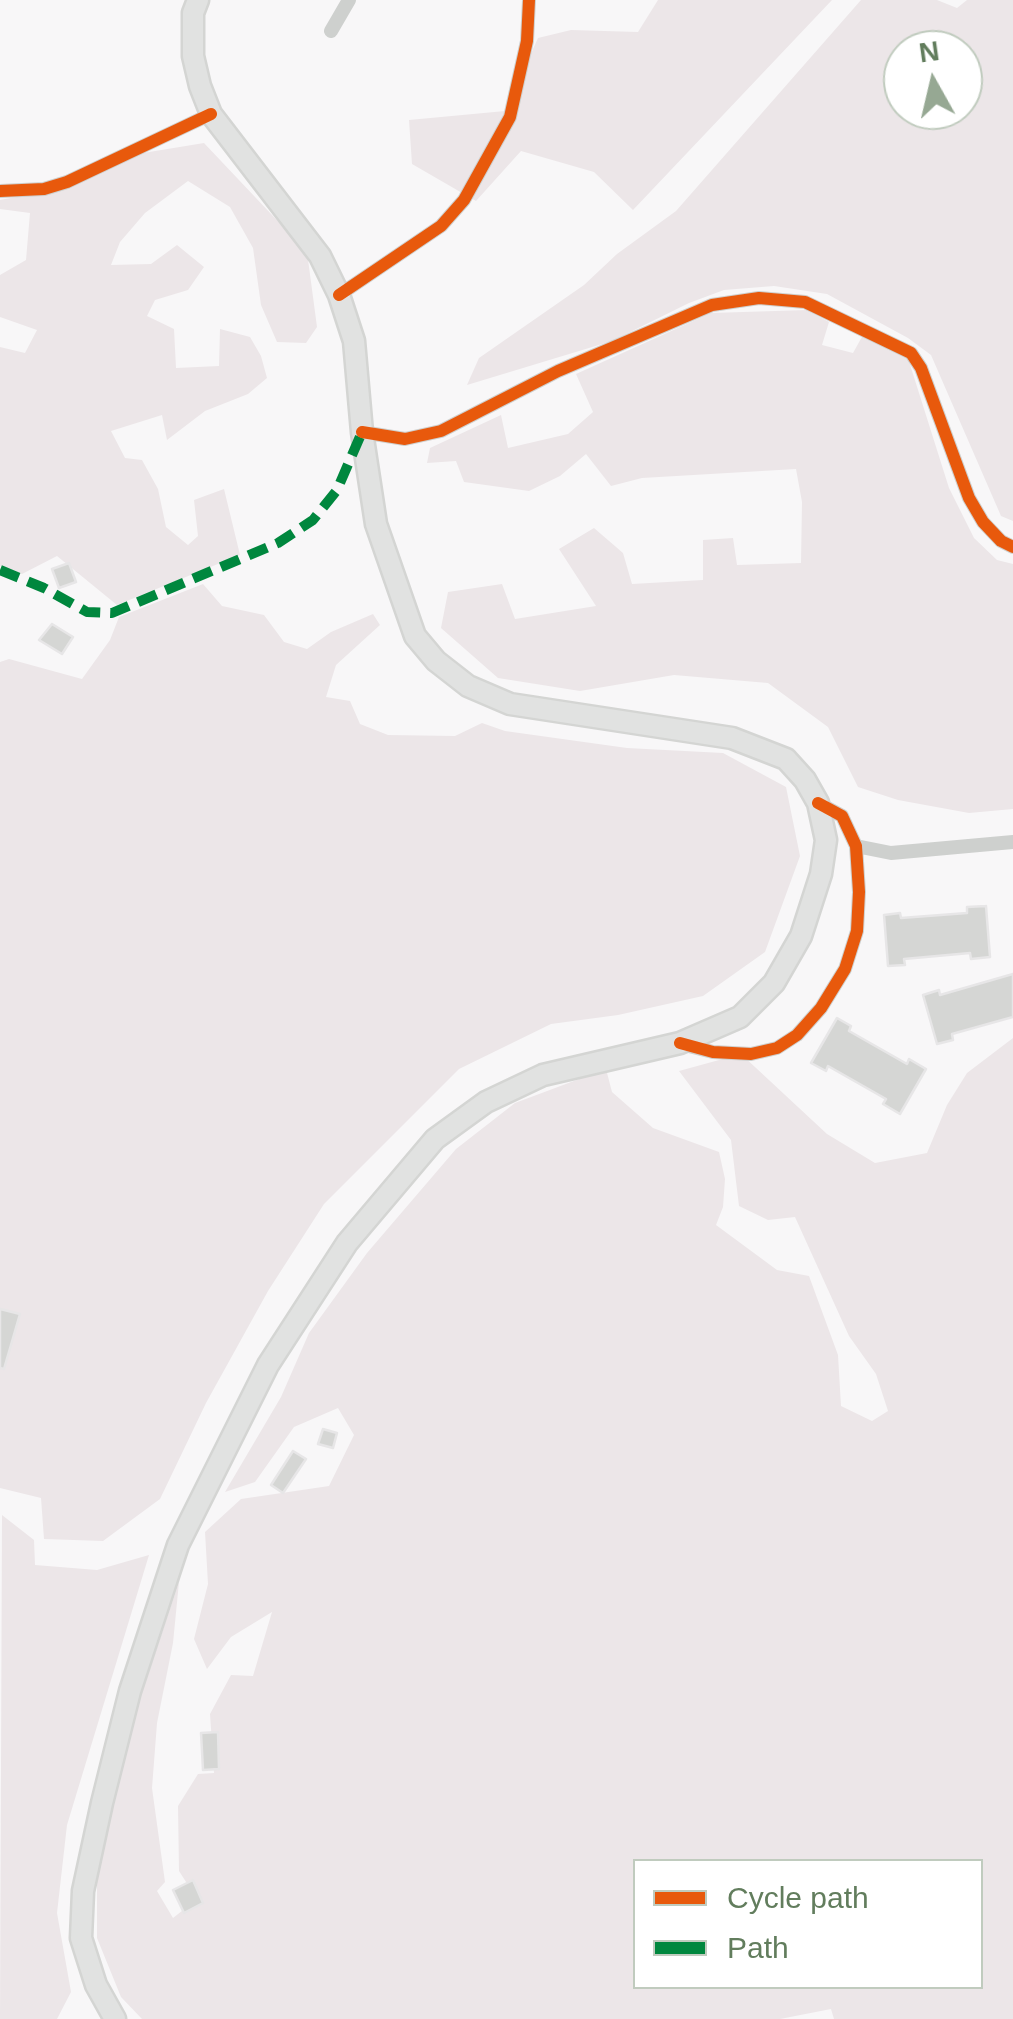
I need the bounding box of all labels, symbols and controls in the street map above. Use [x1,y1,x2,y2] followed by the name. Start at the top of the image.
[883,30,983,130] north arrow
[917,35,941,69] text: N
[633,1859,983,1989] legend
[727,1881,869,1914] text: Cycle path
[727,1931,789,1964] text: Path

